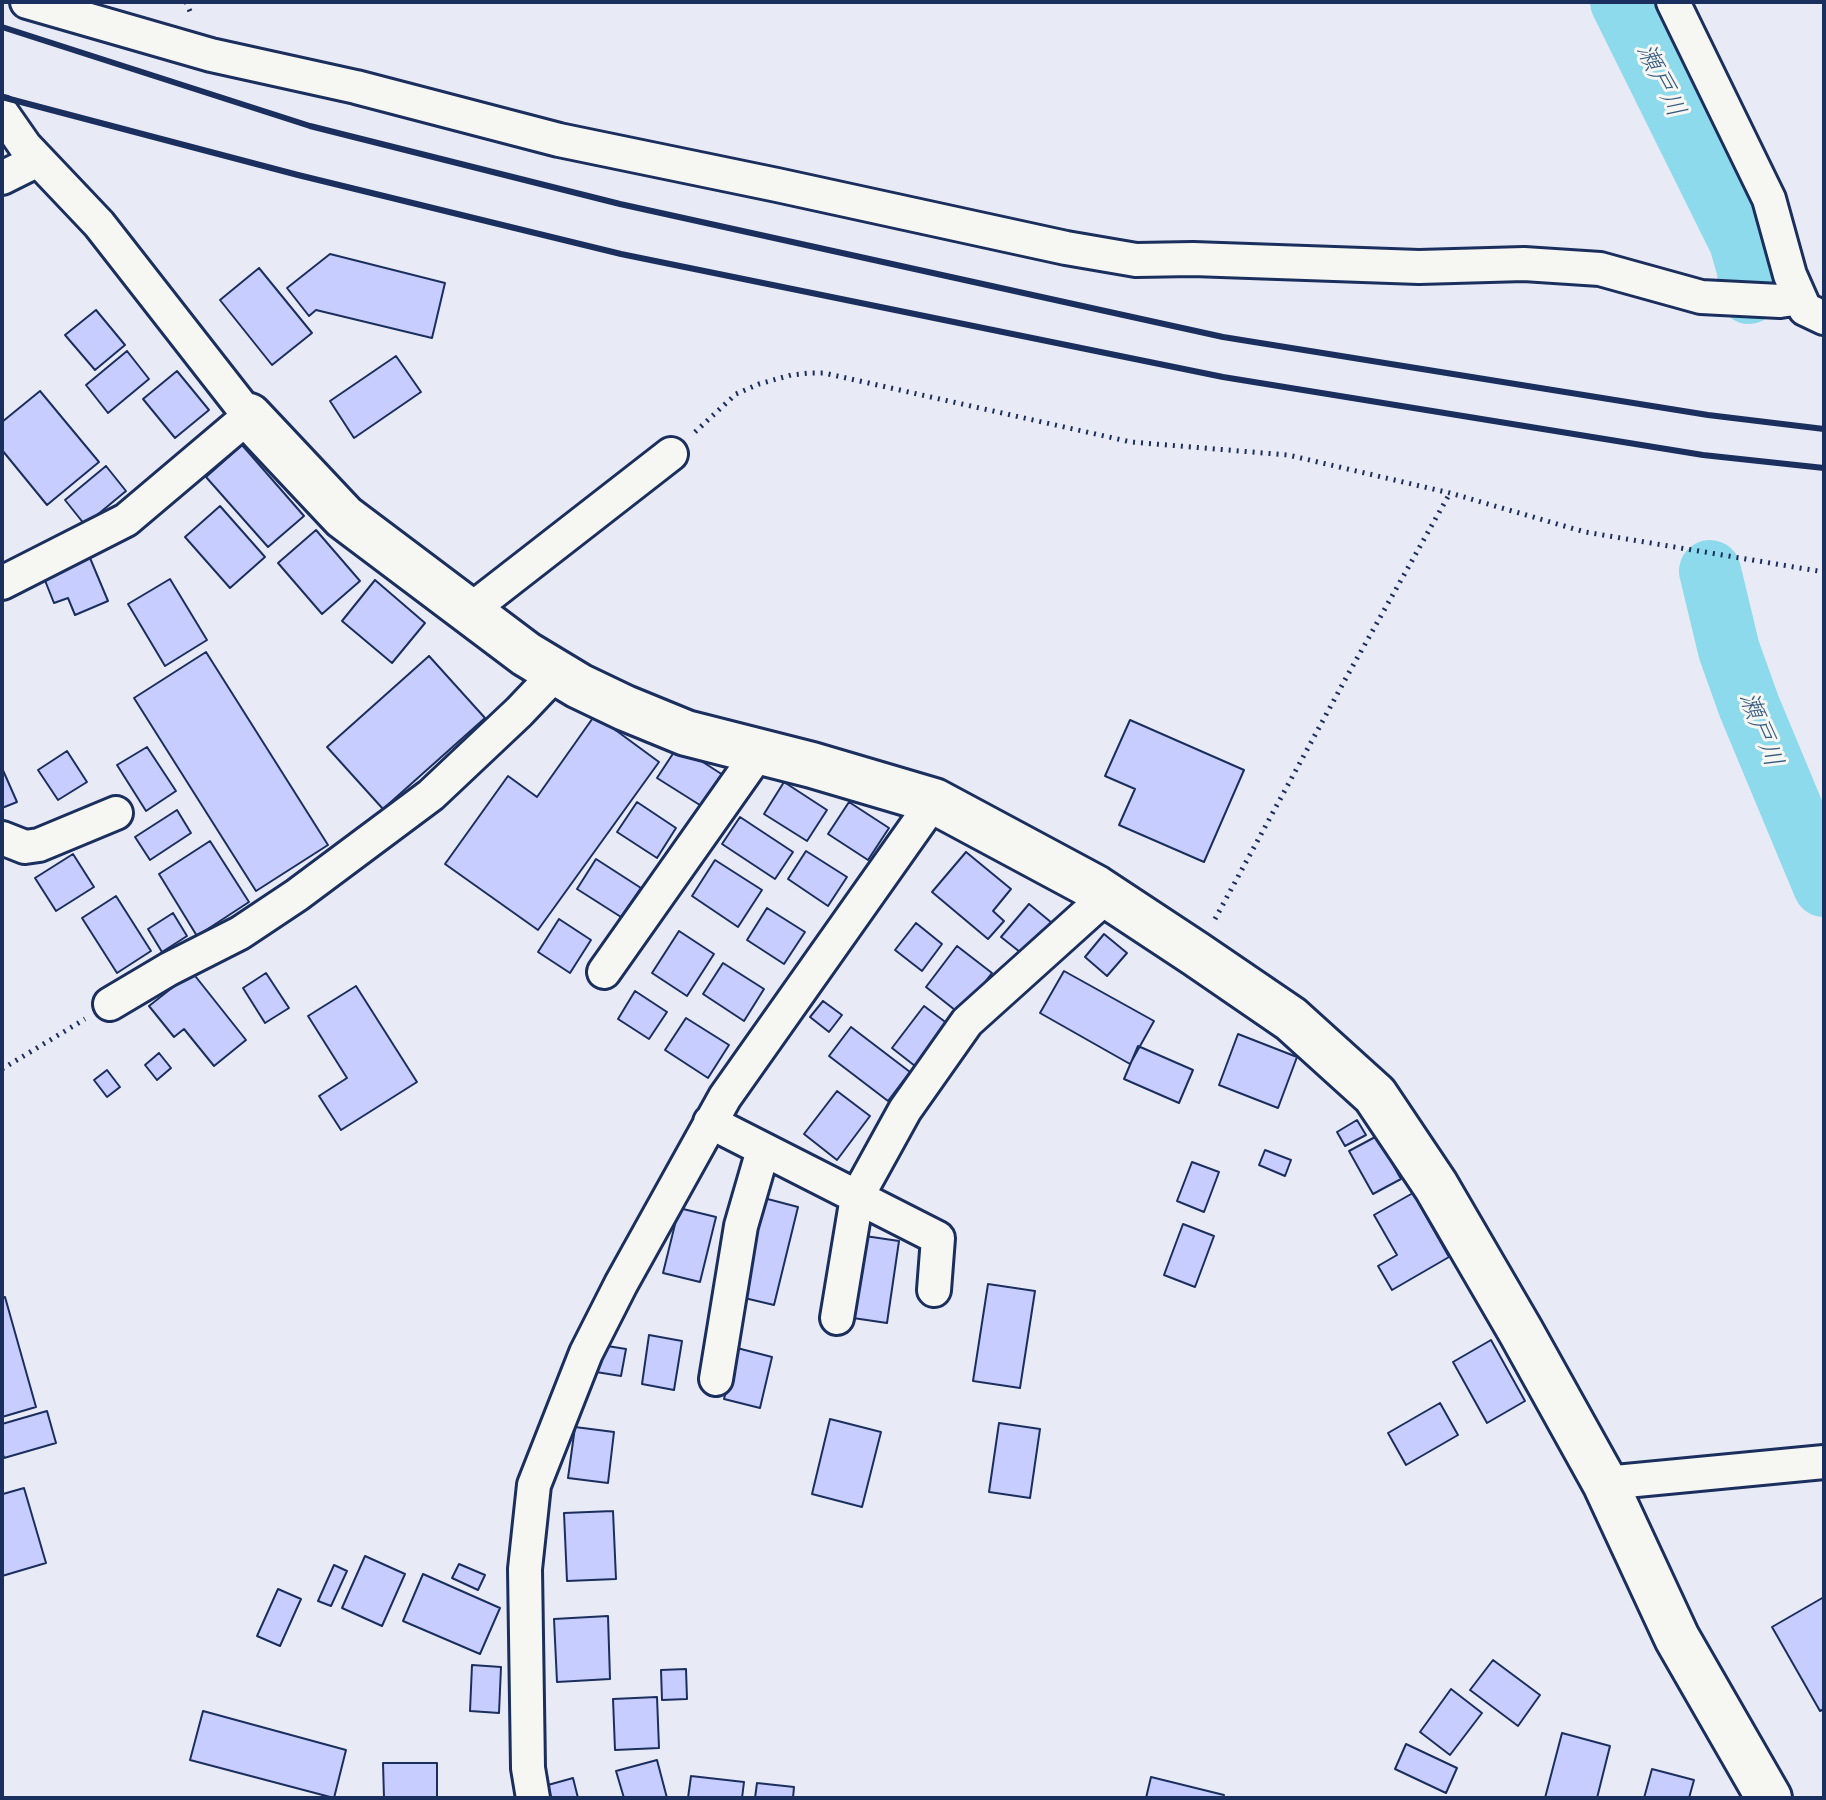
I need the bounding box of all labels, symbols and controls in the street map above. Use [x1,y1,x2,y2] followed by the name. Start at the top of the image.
[1629,39,1691,123] water label: 瀬戸川
[1731,688,1789,772] water label: 瀬戸川

